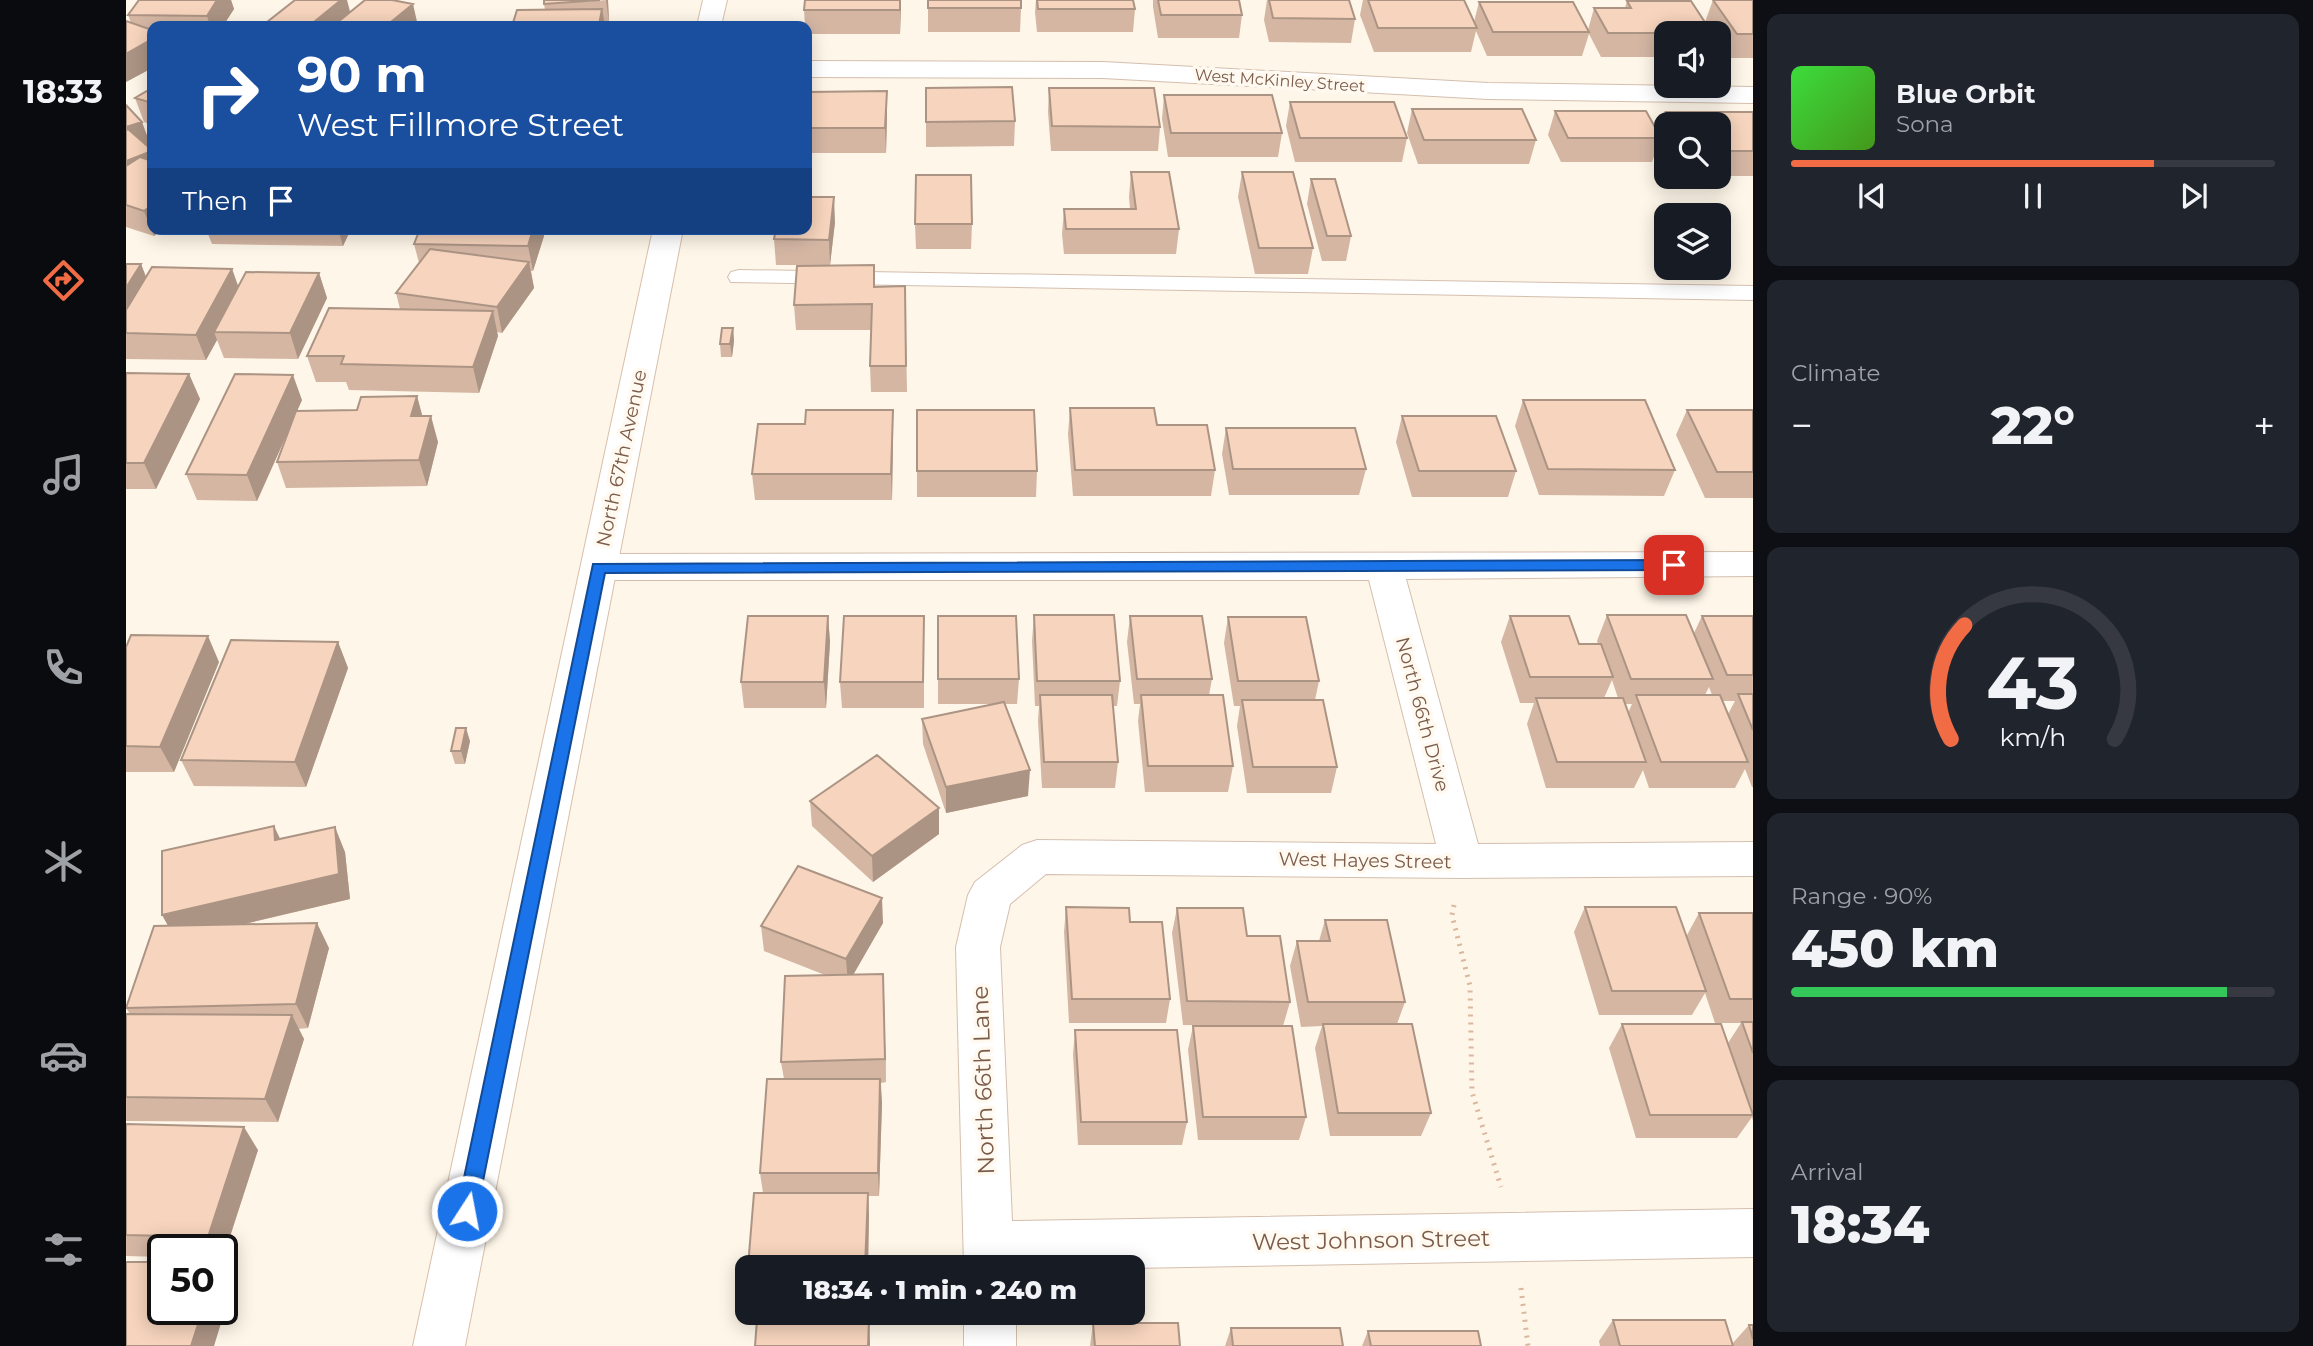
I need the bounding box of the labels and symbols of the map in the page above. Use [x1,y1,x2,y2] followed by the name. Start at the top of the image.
[1194,65,1366,96] street label: West McKinley Street
[591,367,651,549] street label: North 67th Avenue
[1644,535,1704,595] pin
[1391,634,1454,794] street label: North 66th Drive
[1278,847,1452,874] street label: West Hayes Street
[966,985,1000,1175] street label: North 66th Lane
[430,1174,504,1248] position arrow
[1251,1224,1491,1256] street label: West Johnson Street
[147,1234,238,1325] speed limit sign: 50

